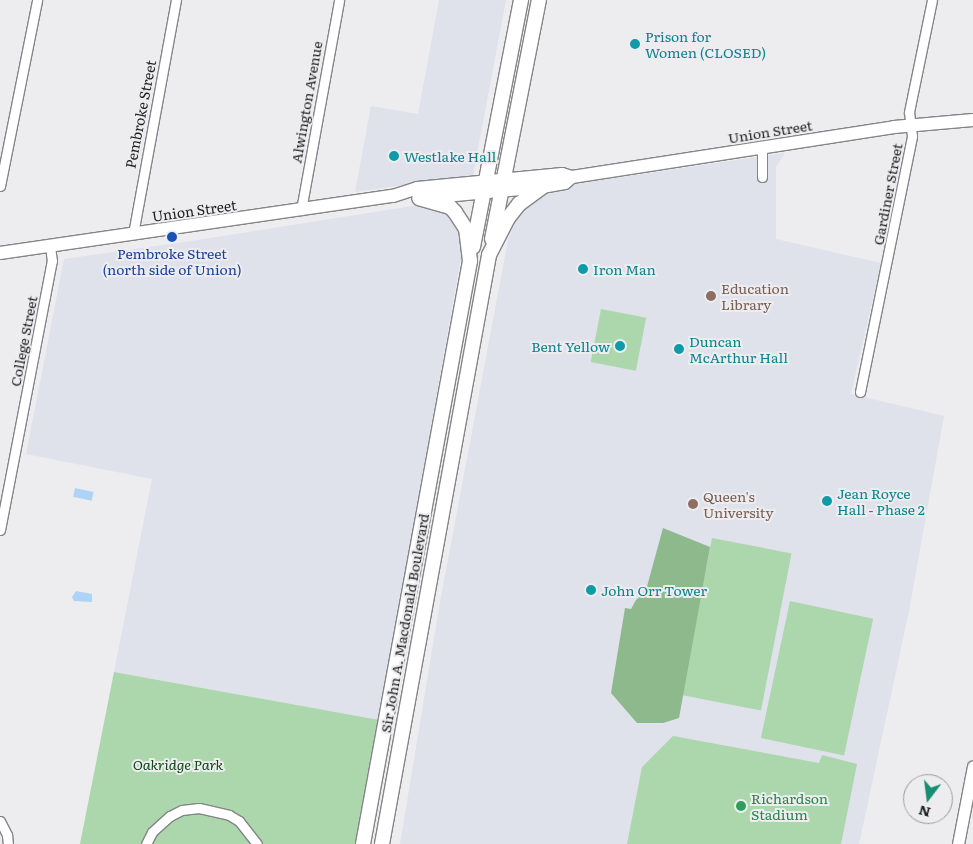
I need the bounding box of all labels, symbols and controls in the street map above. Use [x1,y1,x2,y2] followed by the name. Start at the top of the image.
[645,28,766,60] place label: Prison for Women (CLOSED)
[629,38,641,50] marker: Prison for Women (CLOSED)
[287,40,325,164] street label: Alwington Avenue
[121,58,159,170] street label: Pembroke Street
[727,116,813,146] street label: Union Street
[869,142,905,246] street label: Gardiner Street
[404,148,496,164] place label: Westlake Hall
[388,150,400,162] marker: Westlake Hall
[151,196,237,224] street label: Union Street
[166,231,178,243] marker: Pembroke Street (north side of Union)
[102,245,242,278] place label: Pembroke Street (north side of Union)
[593,261,656,277] place label: Iron Man
[577,263,589,275] marker: Iron Man
[721,280,789,312] place label: Education Library
[705,290,717,302] marker: Education Library
[6,294,40,388] street label: College Street
[689,333,788,366] place label: Duncan McArthur Hall
[531,338,610,354] place label: Bent Yellow
[614,340,626,352] marker: Bent Yellow
[673,343,685,355] marker: Duncan McArthur Hall
[837,485,925,518] place label: Jean Royce Hall - Phase 2
[703,488,773,520] place label: Queen's University
[821,495,833,507] marker: Jean Royce Hall - Phase 2
[687,498,699,510] marker: Queen's University
[376,512,432,734] street label: Sir John A. Macdonald Boulevard
[601,582,707,598] place label: John Orr Tower
[585,584,597,596] marker: John Orr Tower
[133,756,223,772] park label: Oakridge Park
[903,774,953,824] north arrow
[751,790,828,822] place label: Richardson Stadium
[735,800,747,812] marker: Richardson Stadium
[916,801,933,824] text: N

